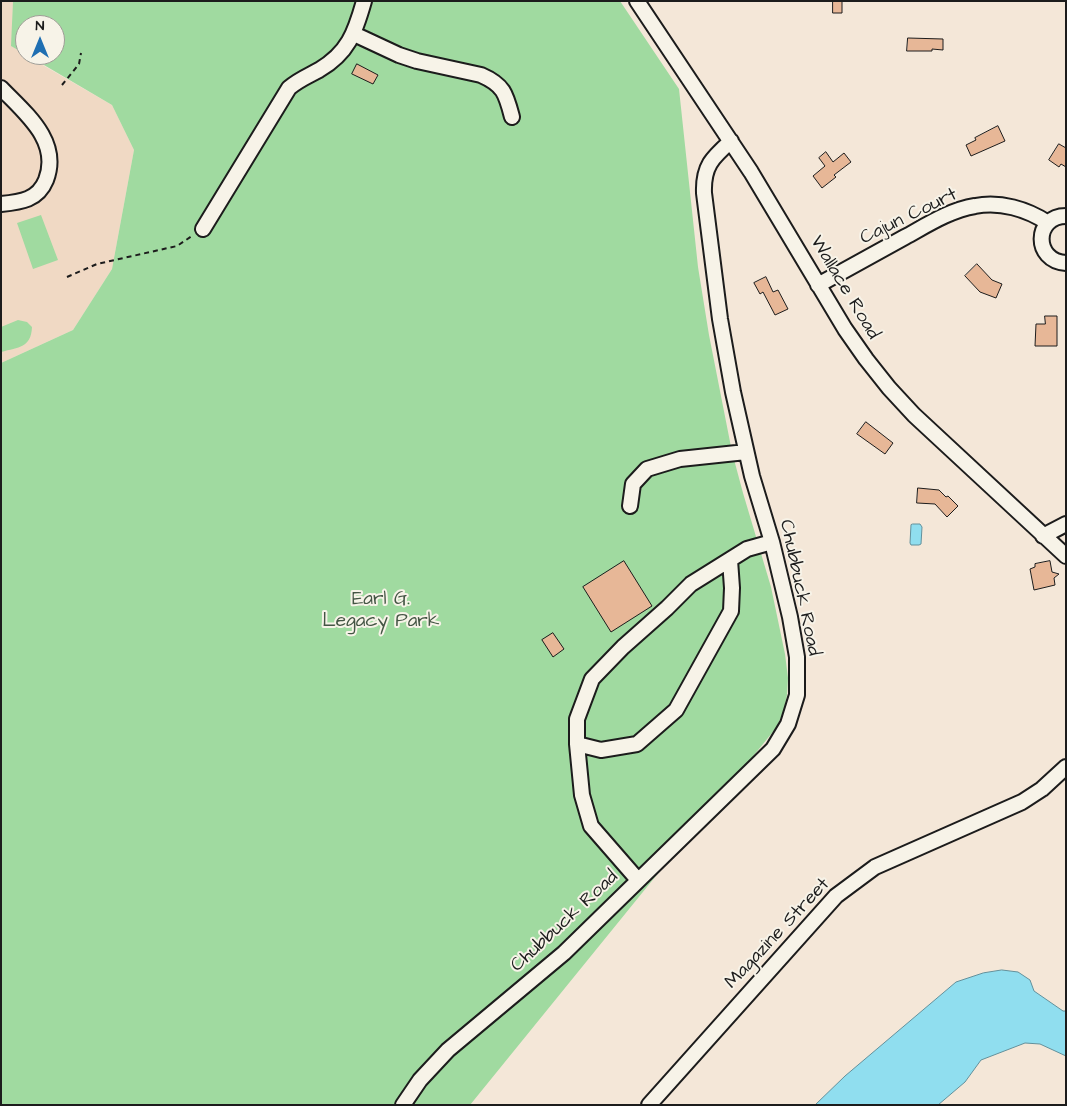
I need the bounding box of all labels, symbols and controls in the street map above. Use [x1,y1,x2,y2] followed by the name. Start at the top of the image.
[15,15,65,65] north arrow
[36,16,44,36] text: N
[857,184,961,250] street label: Cajun Court
[804,232,884,344] street label: Wallace Road
[773,518,825,658] street label: Chubbuck Road
[323,589,439,633] park label: Earl G. Legacy Park
[507,866,623,978] street label: Chubbuck Road
[721,874,835,994] street label: Magazine Street

